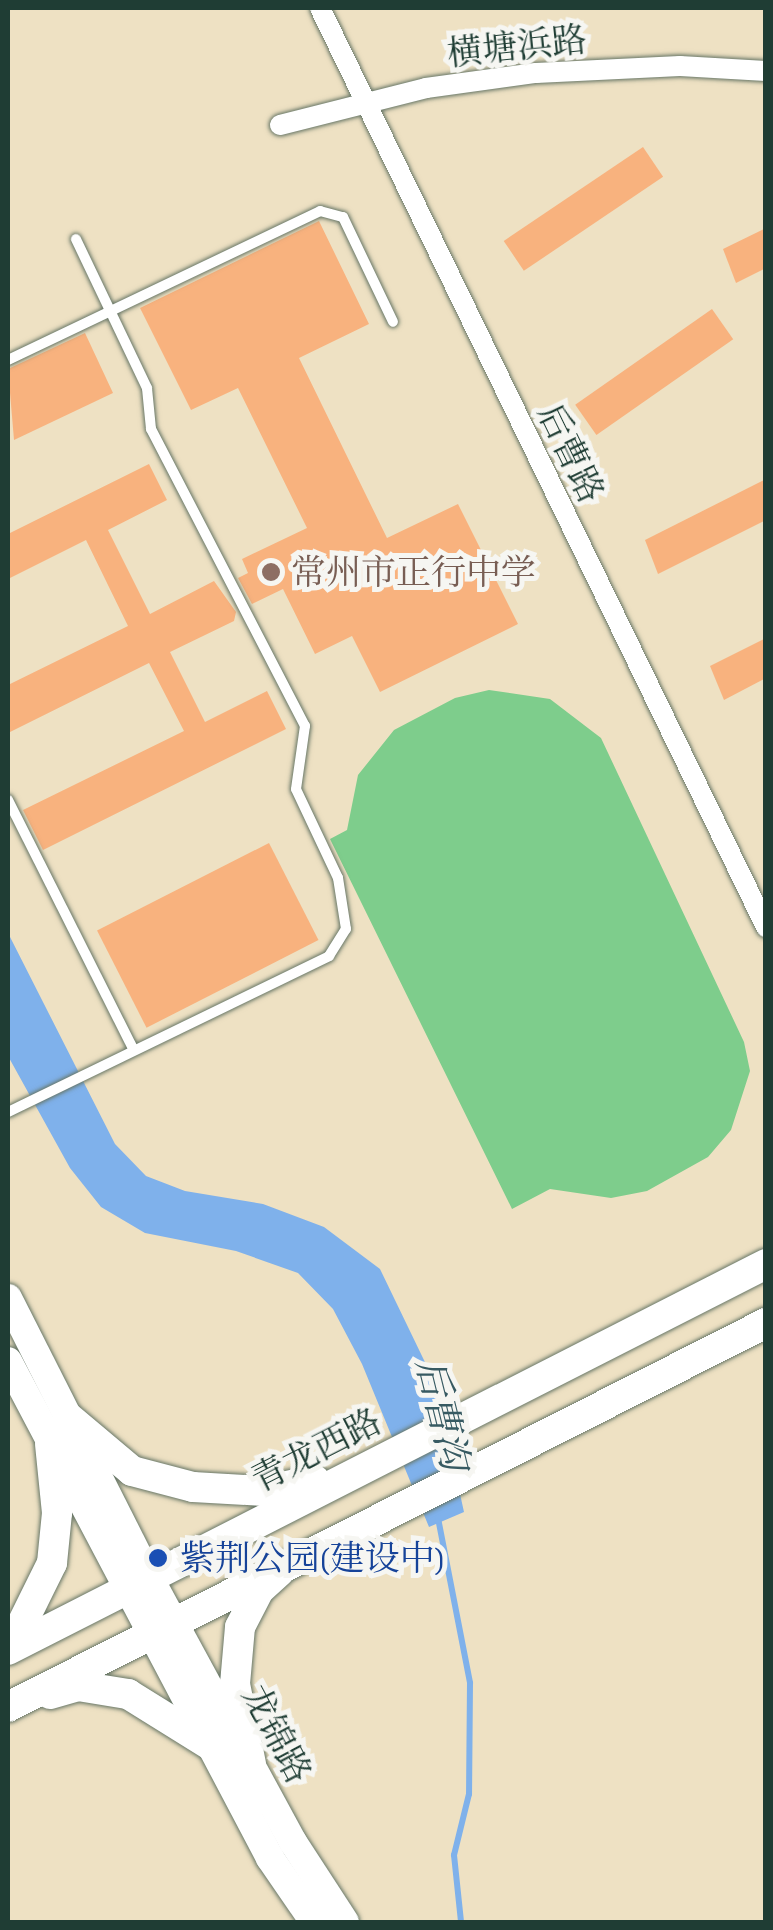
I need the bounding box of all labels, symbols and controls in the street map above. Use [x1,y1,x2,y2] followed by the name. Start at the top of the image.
[445,18,589,74] street label: 横塘浜路
[529,397,613,509] street label: 后曹路
[291,551,536,593] place label: 常州市正行中学
[260,561,282,583] marker: 常州市正行中学
[406,1353,478,1475] water label: 后曹沟
[244,1400,388,1500] street label: 青龙西路
[180,1537,444,1579] place label: 紫荆公园(建设中)
[145,1545,171,1571] marker: 紫荆公园(建设中)
[234,1678,320,1790] street label: 龙锦路

